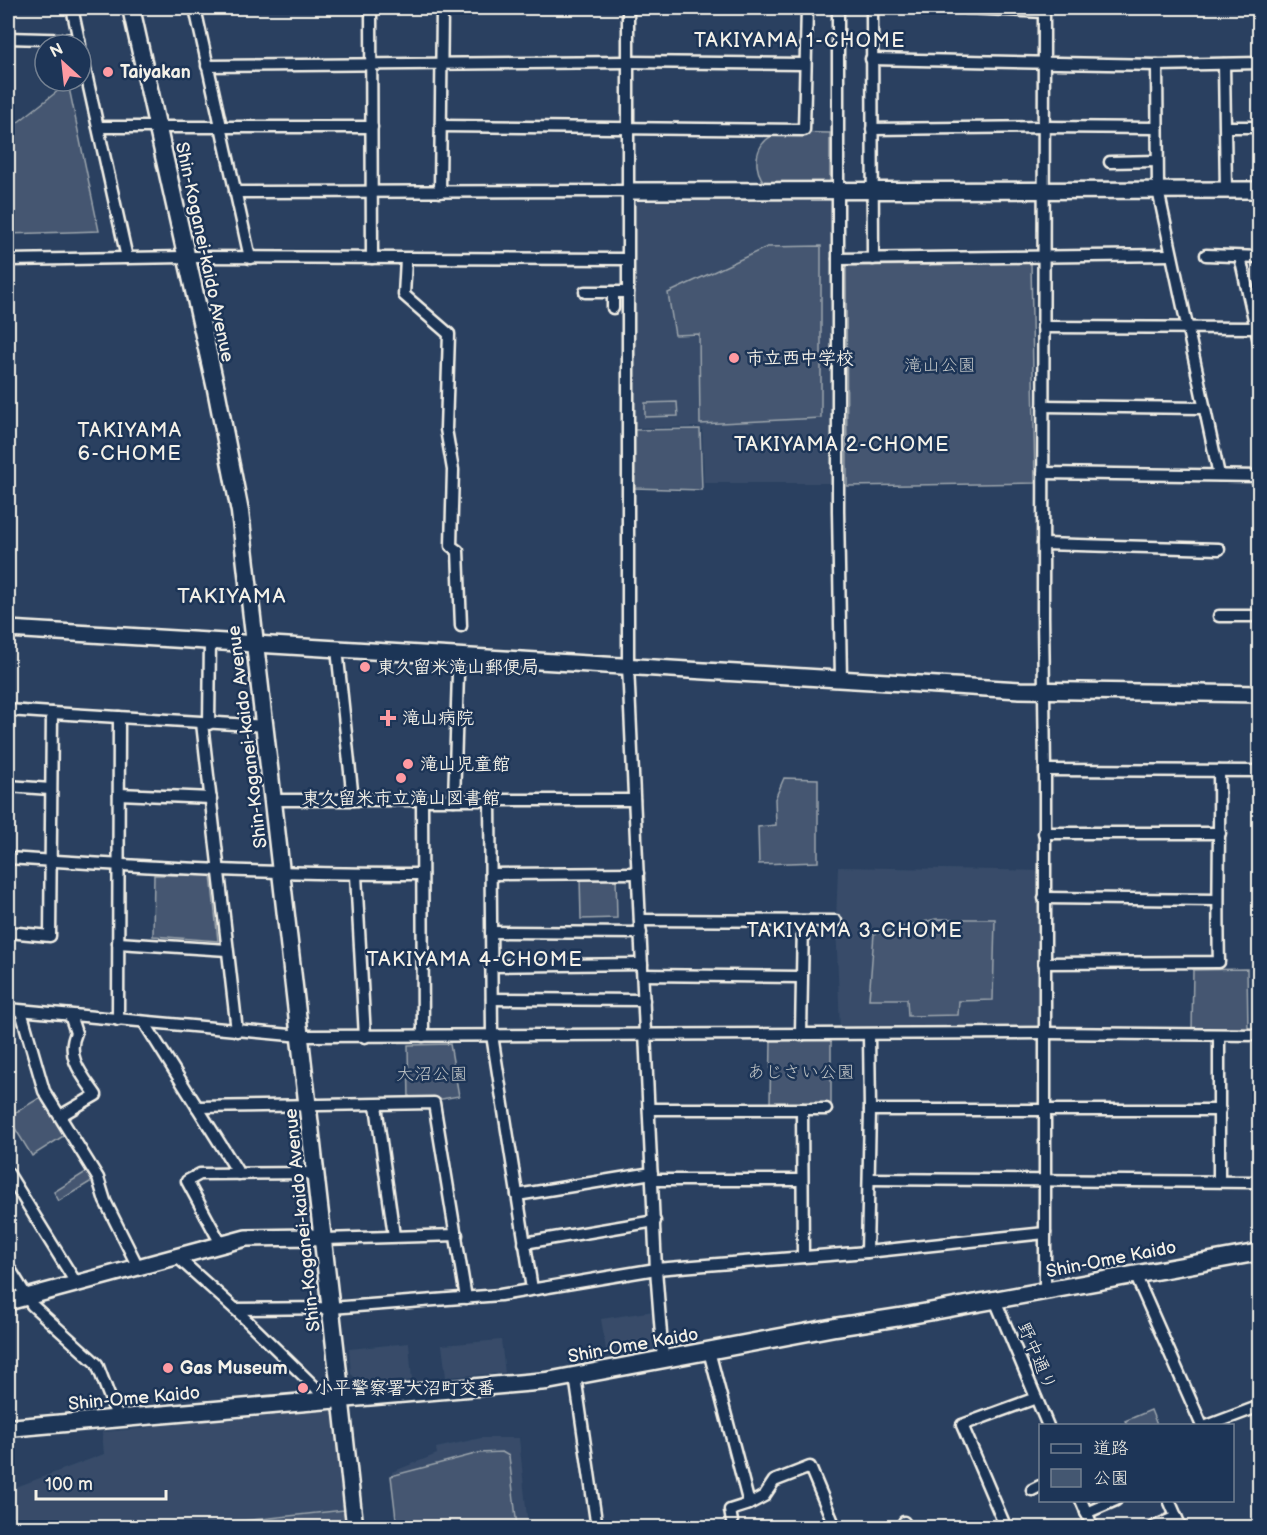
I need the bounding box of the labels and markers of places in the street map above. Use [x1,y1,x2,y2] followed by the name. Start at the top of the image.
[120,62,191,83] place label: Taiyakan
[101,65,115,79] marker: Taiyakan
[746,348,854,369] place label: 市立西中学校
[727,351,741,365] marker: 市立西中学校
[377,657,539,678] place label: 東久留米滝山郵便局
[358,660,372,674] marker: 東久留米滝山郵便局
[402,708,474,729] place label: 滝山病院
[379,709,397,727] marker: 滝山病院
[420,754,510,775] place label: 滝山児童館
[401,757,415,771] marker: 滝山児童館
[394,771,408,785] marker: 東久留米市立滝山図書館
[302,788,500,809] place label: 東久留米市立滝山図書館
[180,1358,288,1379] place label: Gas Museum
[161,1361,175,1375] marker: Gas Museum
[315,1378,495,1399] place label: 小平警察署大沼町交番
[296,1381,310,1395] marker: 小平警察署大沼町交番

